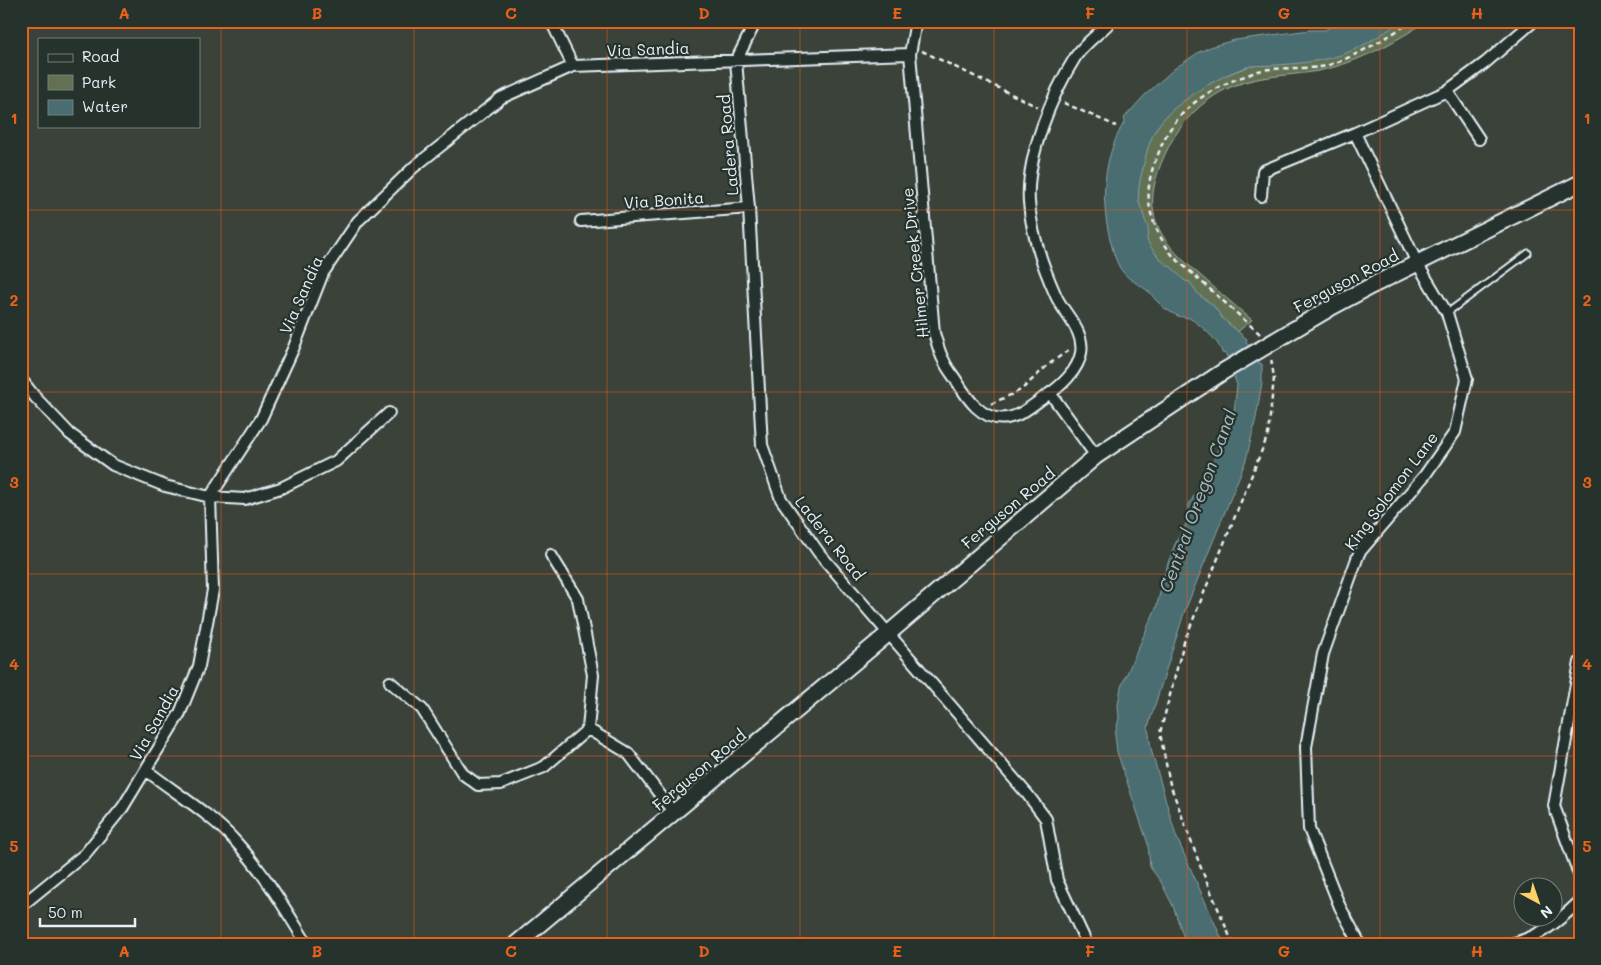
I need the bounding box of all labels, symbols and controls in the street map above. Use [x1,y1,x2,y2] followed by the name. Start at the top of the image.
[118,2,130,23] text: A
[312,2,322,23] text: B
[505,2,517,23] text: C
[698,2,710,23] text: D
[892,2,902,23] text: E
[1085,2,1095,23] text: F
[1278,2,1290,23] text: G
[1471,2,1483,23] text: H
[606,37,690,60] street label: Via Sandia
[38,38,200,128] legend
[82,46,119,66] text: Road
[82,72,116,92] text: Park
[713,94,742,196] street label: Ladera Road
[82,96,128,116] text: Water
[10,107,18,128] text: 1
[1583,107,1591,128] text: 1
[623,186,705,213] street label: Via Bonita
[896,187,933,339] street label: Hilmer Creek Drive
[1290,244,1402,317] street label: Ferguson Road
[274,253,327,337] street label: Via Sandia
[10,289,19,310] text: 2
[1583,289,1592,310] text: 2
[1153,405,1242,596] water label: Central Oregon Canal
[1339,427,1442,554] street label: King Solomon Lane
[956,462,1059,553] street label: Ferguson Road
[9,471,19,492] text: 3
[1582,471,1592,492] text: 3
[791,491,870,584] street label: Ladera Road
[9,653,19,674] text: 4
[1582,653,1592,674] text: 4
[124,681,183,764] street label: Via Sandia
[647,724,750,815] street label: Ferguson Road
[9,835,19,856] text: 5
[1582,835,1592,856] text: 5
[1514,878,1564,928] north arrow
[40,895,135,927] scale bar
[48,902,83,922] text: 50 m
[1536,902,1557,923] text: N
[118,940,130,961] text: A
[312,940,322,961] text: B
[505,940,517,961] text: C
[698,940,710,961] text: D
[892,940,902,961] text: E
[1085,940,1095,961] text: F
[1278,940,1290,961] text: G
[1471,940,1483,961] text: H

